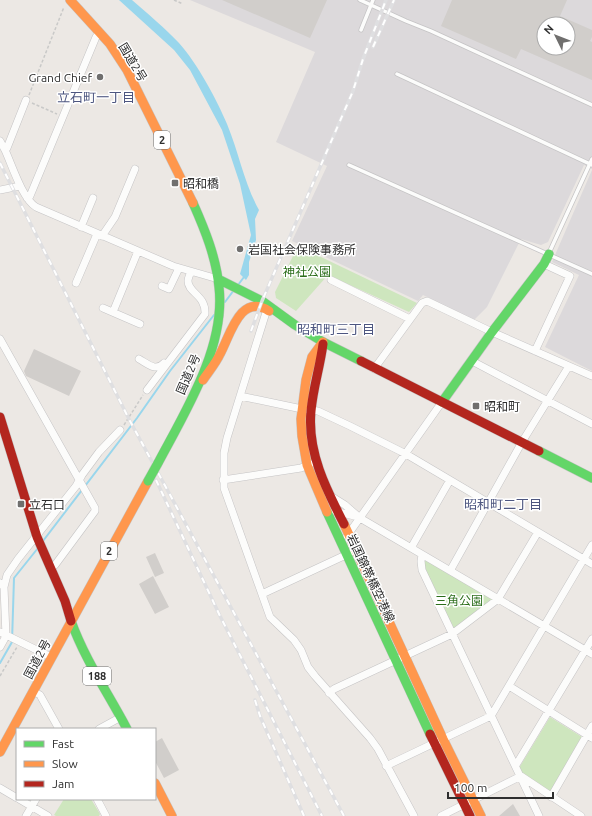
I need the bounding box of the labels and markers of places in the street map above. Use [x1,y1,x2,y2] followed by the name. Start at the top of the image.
[28,71,92,84] place label: Grand Chief
[95,72,105,82] marker: Grand Chief
[183,177,219,190] place label: 昭和橋
[170,178,180,188] marker: 昭和橋
[248,243,356,256] place label: 岩国社会保険事務所
[235,244,245,254] marker: 岩国社会保険事務所
[484,400,520,413] place label: 昭和町
[471,401,481,411] marker: 昭和町
[29,498,65,511] place label: 立石口
[16,499,26,509] marker: 立石口

